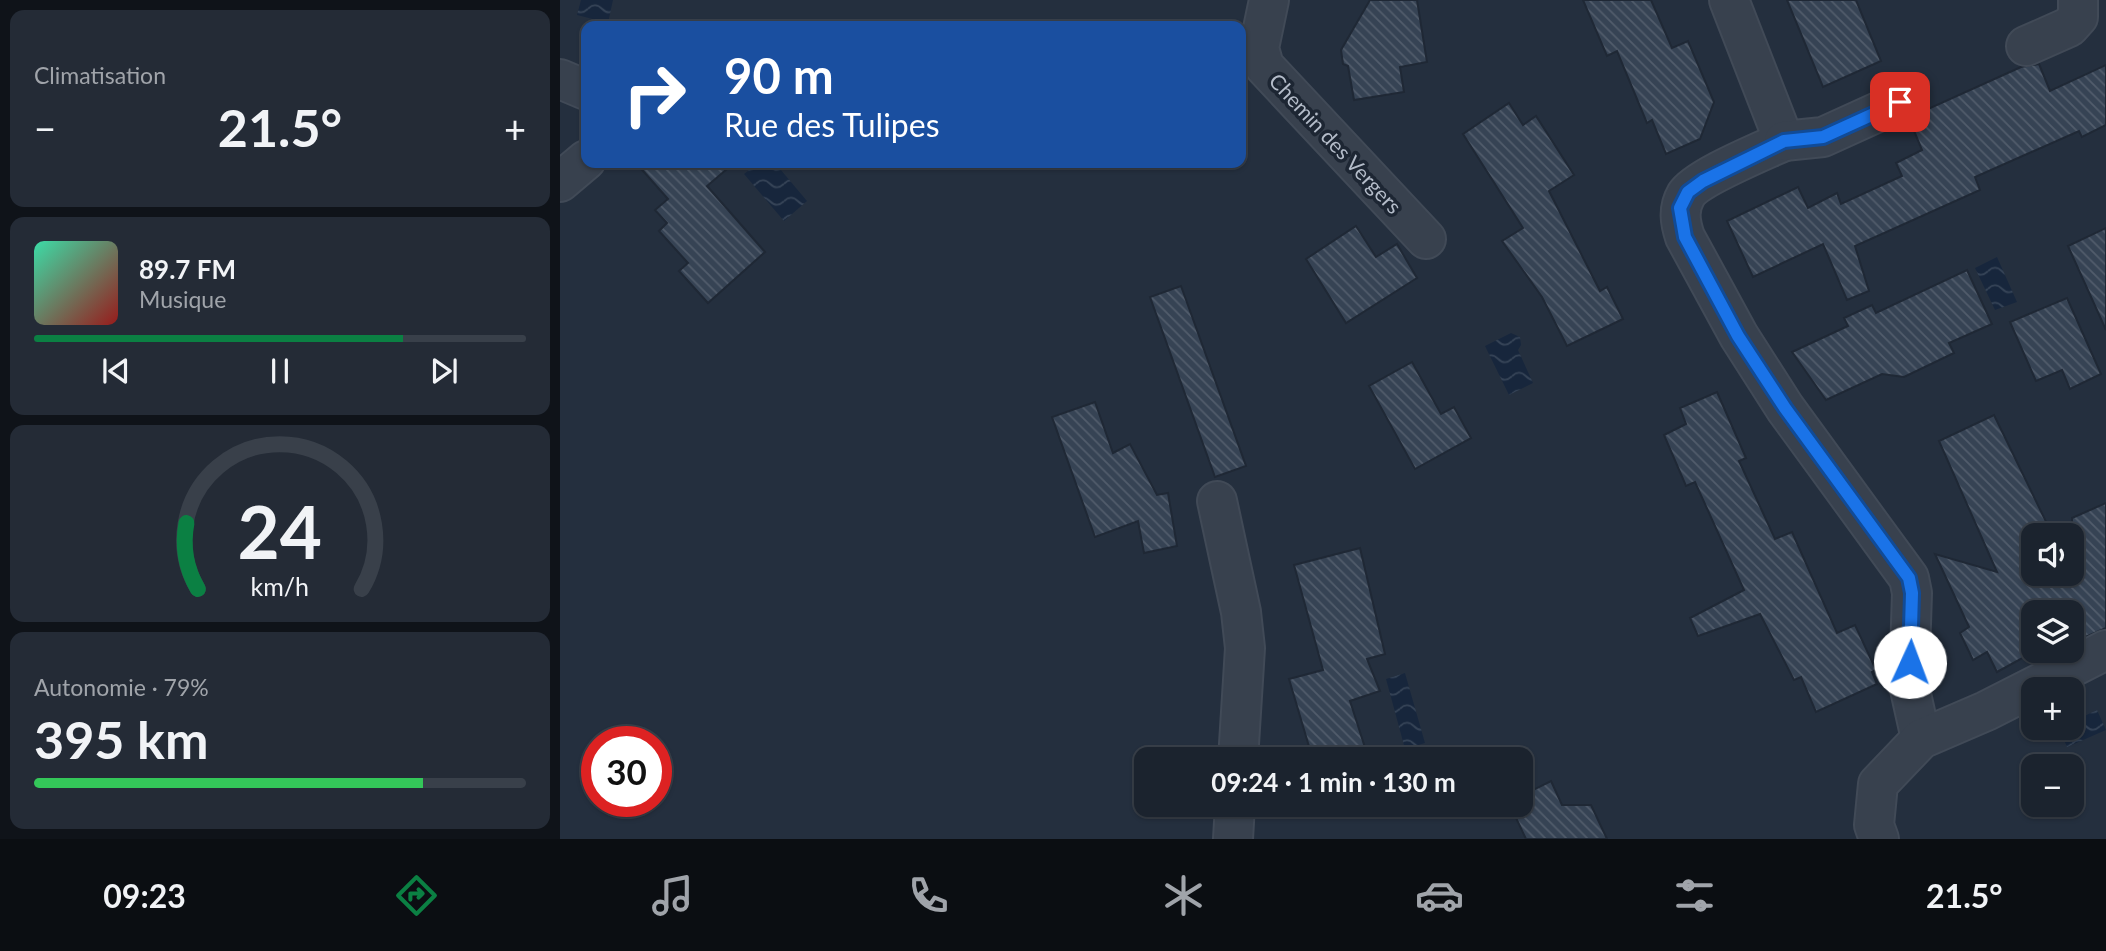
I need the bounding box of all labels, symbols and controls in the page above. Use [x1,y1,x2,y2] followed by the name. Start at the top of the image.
[724,46,834,104] text: 90 m
[609,49,700,140] icon: right
[34,61,166,89] text: Climatisation
[1265,68,1407,218] street label: Chemin des Vergers
[1870,72,1930,132] pin
[1881,83,1919,121] icon: arrive
[218,96,342,158] text: 21.5°
[34,105,56,151] text: −
[504,105,526,151] text: +
[724,105,940,144] text: Rue des Tulipes
[139,253,236,285] text: 89.7 FM
[139,285,226,313] text: Musique
[97,352,135,390] icon: previous
[261,352,299,390] icon: pause
[425,352,463,390] icon: next
[238,488,322,576] text: 24
[2021,523,2084,817] map controls
[2021,523,2084,586] button: sound
[251,571,309,601] text: km/h
[2021,600,2084,663] button: layers
[1873,625,1947,699] position arrow
[34,673,209,701] text: Autonomie · 79%
[2021,677,2084,740] button: +
[34,708,208,770] text: 395 km
[581,726,672,817] speed limit sign: 30
[2021,754,2084,817] button: −
[1211,766,1456,798] text: 09:24 · 1 min · 130 m
[392,871,441,920] icon: directions
[648,871,697,920] icon: music
[904,871,953,920] icon: phone
[1159,871,1208,920] icon: climate
[1415,871,1464,920] icon: car
[1670,871,1719,920] icon: filters
[103,876,186,915] text: 09:23
[1926,876,2003,915] text: 21.5°

